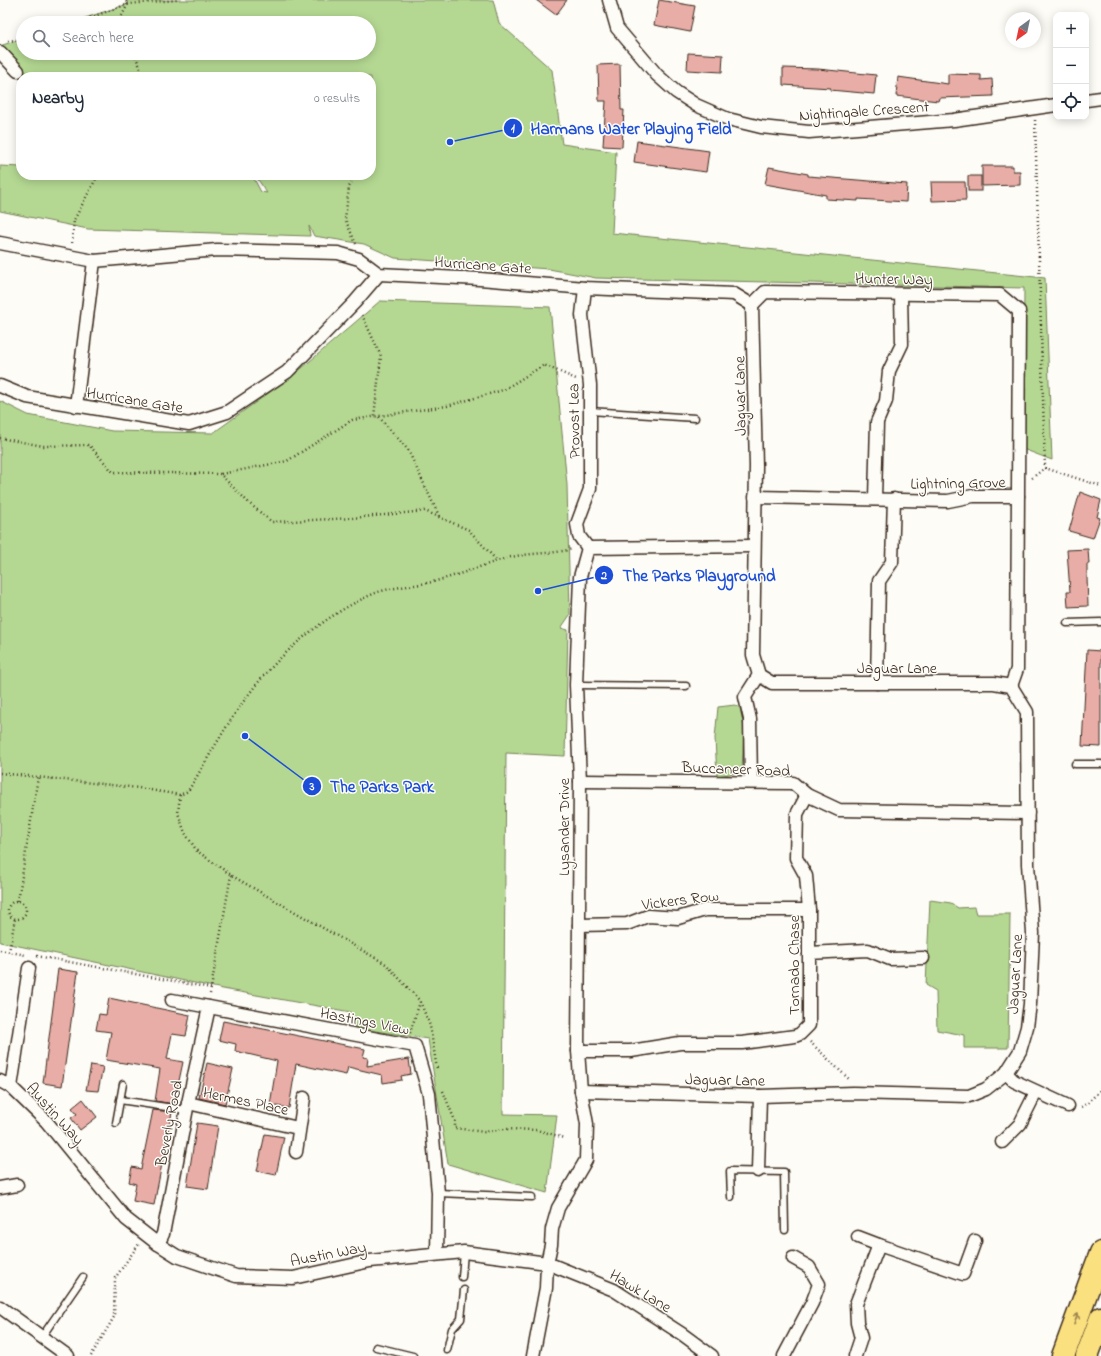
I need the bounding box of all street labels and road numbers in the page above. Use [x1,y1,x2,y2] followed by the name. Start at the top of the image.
[798,95,931,129] street label: Nightingale Crescent
[434,251,533,281] street label: Hurricane Gate
[855,267,933,293] street label: Hunter Way
[728,355,754,436] street label: Jaguar Lane
[85,382,185,421] street label: Hurricane Gate
[562,383,588,459] street label: Provost Lea
[910,471,1007,497] street label: Lightning Grove
[857,657,938,681] street label: Jaguar Lane
[680,756,791,784] street label: Buccaneer Road
[553,777,577,876] street label: Lysander Drive
[639,884,720,918] street label: Vickers Row
[783,914,807,1015] street label: Tornado Chase
[1002,933,1030,1015] street label: Jaguar Lane
[318,1002,411,1042] street label: Hastings View
[685,1068,766,1094] street label: Jaguar Lane
[20,1078,89,1151] street label: Austin Way
[150,1078,190,1169] street label: Beverly Road
[201,1081,291,1123] street label: Hermes Place
[288,1236,369,1274] street label: Austin Way
[604,1264,676,1320] street label: Hawk Lane

